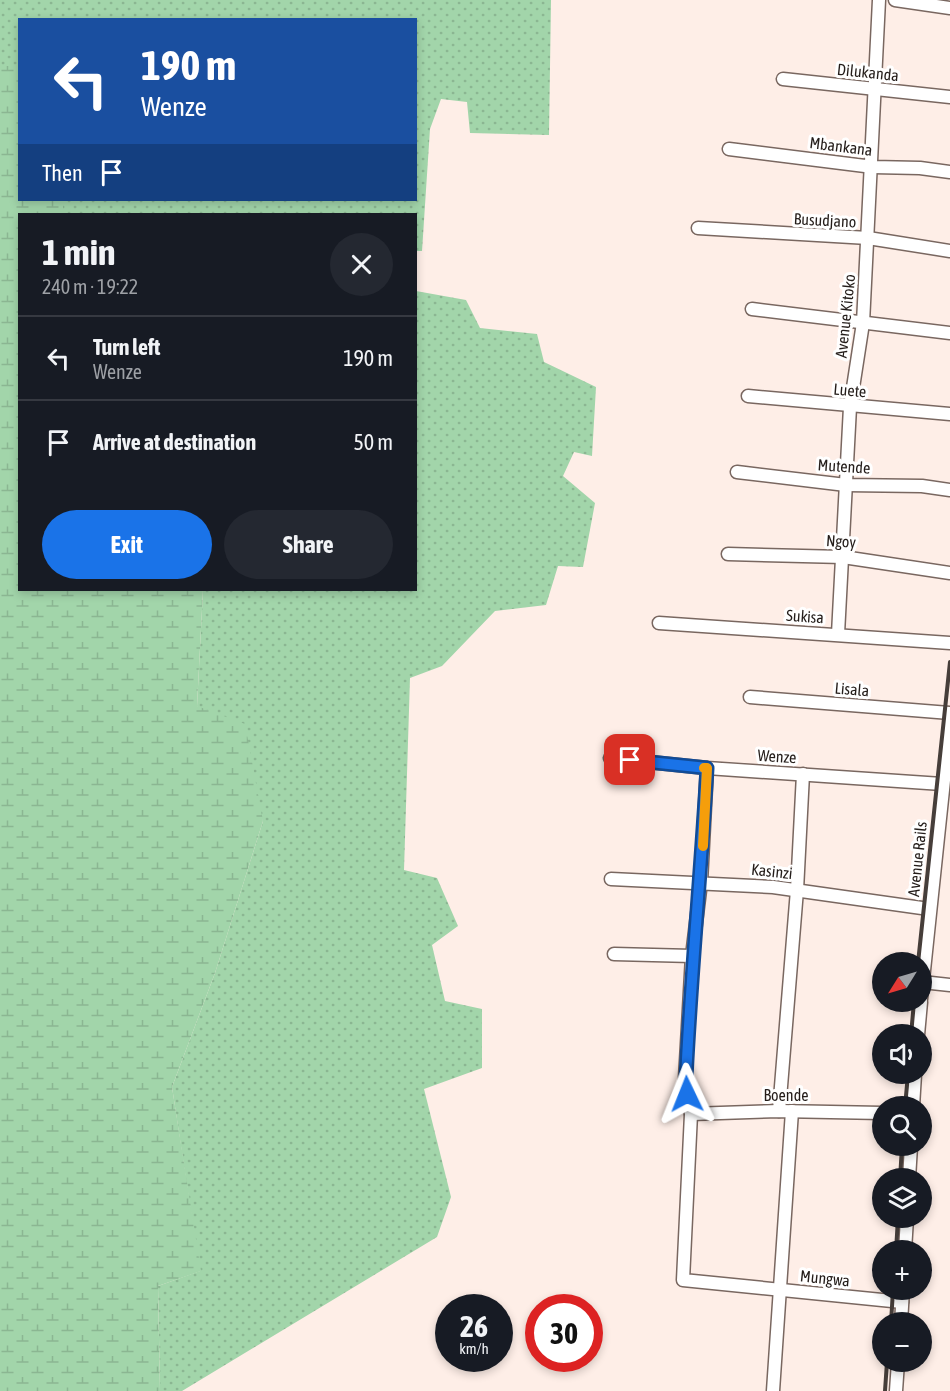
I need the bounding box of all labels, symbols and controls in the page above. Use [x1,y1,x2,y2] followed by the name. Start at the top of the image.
[141,41,236,89] text: 190 m
[42,42,120,120] icon: left
[836,60,900,84] street label: Dilukanda
[141,91,207,122] text: Wenze
[809,133,873,159] street label: Mbankana
[95,156,128,189] icon: arrive
[42,160,83,186] text: Then
[793,209,857,232] street label: Busudjano
[42,231,116,273] text: 1 min
[330,233,393,296] button: close
[832,273,858,359] street label: Avenue Kitoko
[42,275,138,298] text: 240 m · 19:22
[93,334,160,360] text: Turn left
[42,342,75,375] icon: left
[343,345,393,371] text: 190 m
[93,360,142,383] text: Wenze
[833,380,867,400] street label: Luete
[42,426,75,459] icon: arrive
[93,429,256,455] text: Arrive at destination
[353,429,393,455] text: 50 m
[817,455,871,477] street label: Mutende
[42,510,212,579] button: Exit
[224,510,393,579] button: Share
[825,531,857,552] street label: Ngoy
[786,606,824,626] street label: Sukisa
[834,679,870,699] street label: Lisala
[604,734,655,785] pin
[613,743,646,776] icon: arrive
[757,746,797,766] street label: Wenze
[904,820,930,897] street label: Avenue Rails
[750,860,794,882] street label: Kasinzi
[872,952,932,1012] north arrow
[872,952,932,1372] map controls
[872,1024,932,1084] button: sound
[655,1062,719,1126] position arrow
[764,1086,808,1104] street label: Boende
[872,1096,932,1156] button: search
[872,1168,932,1228] button: layers
[872,1240,932,1300] button: +
[799,1266,851,1291] street label: Mungwa
[525,1294,603,1372] speed limit sign: 30
[460,1309,488,1343] text: 26
[872,1312,932,1372] button: −
[459,1340,489,1357] text: km/h

